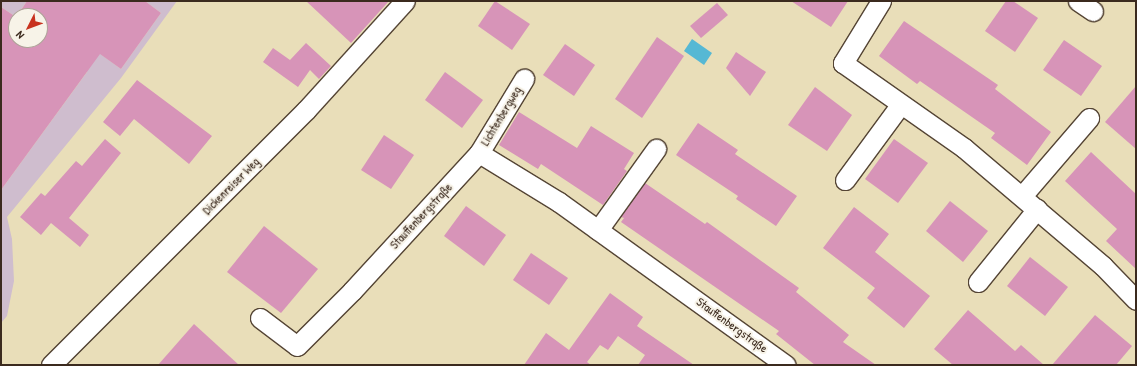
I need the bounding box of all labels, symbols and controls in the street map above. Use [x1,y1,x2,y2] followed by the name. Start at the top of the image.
[8,8,48,48] north arrow
[13,29,27,42] text: N
[478,84,524,148] street label: Lichtenbergweg
[200,155,262,217] street label: Dickenreiser Weg
[387,180,455,252] street label: Stauffenbergstraße
[694,294,770,356] street label: Stauffenbergstraße

